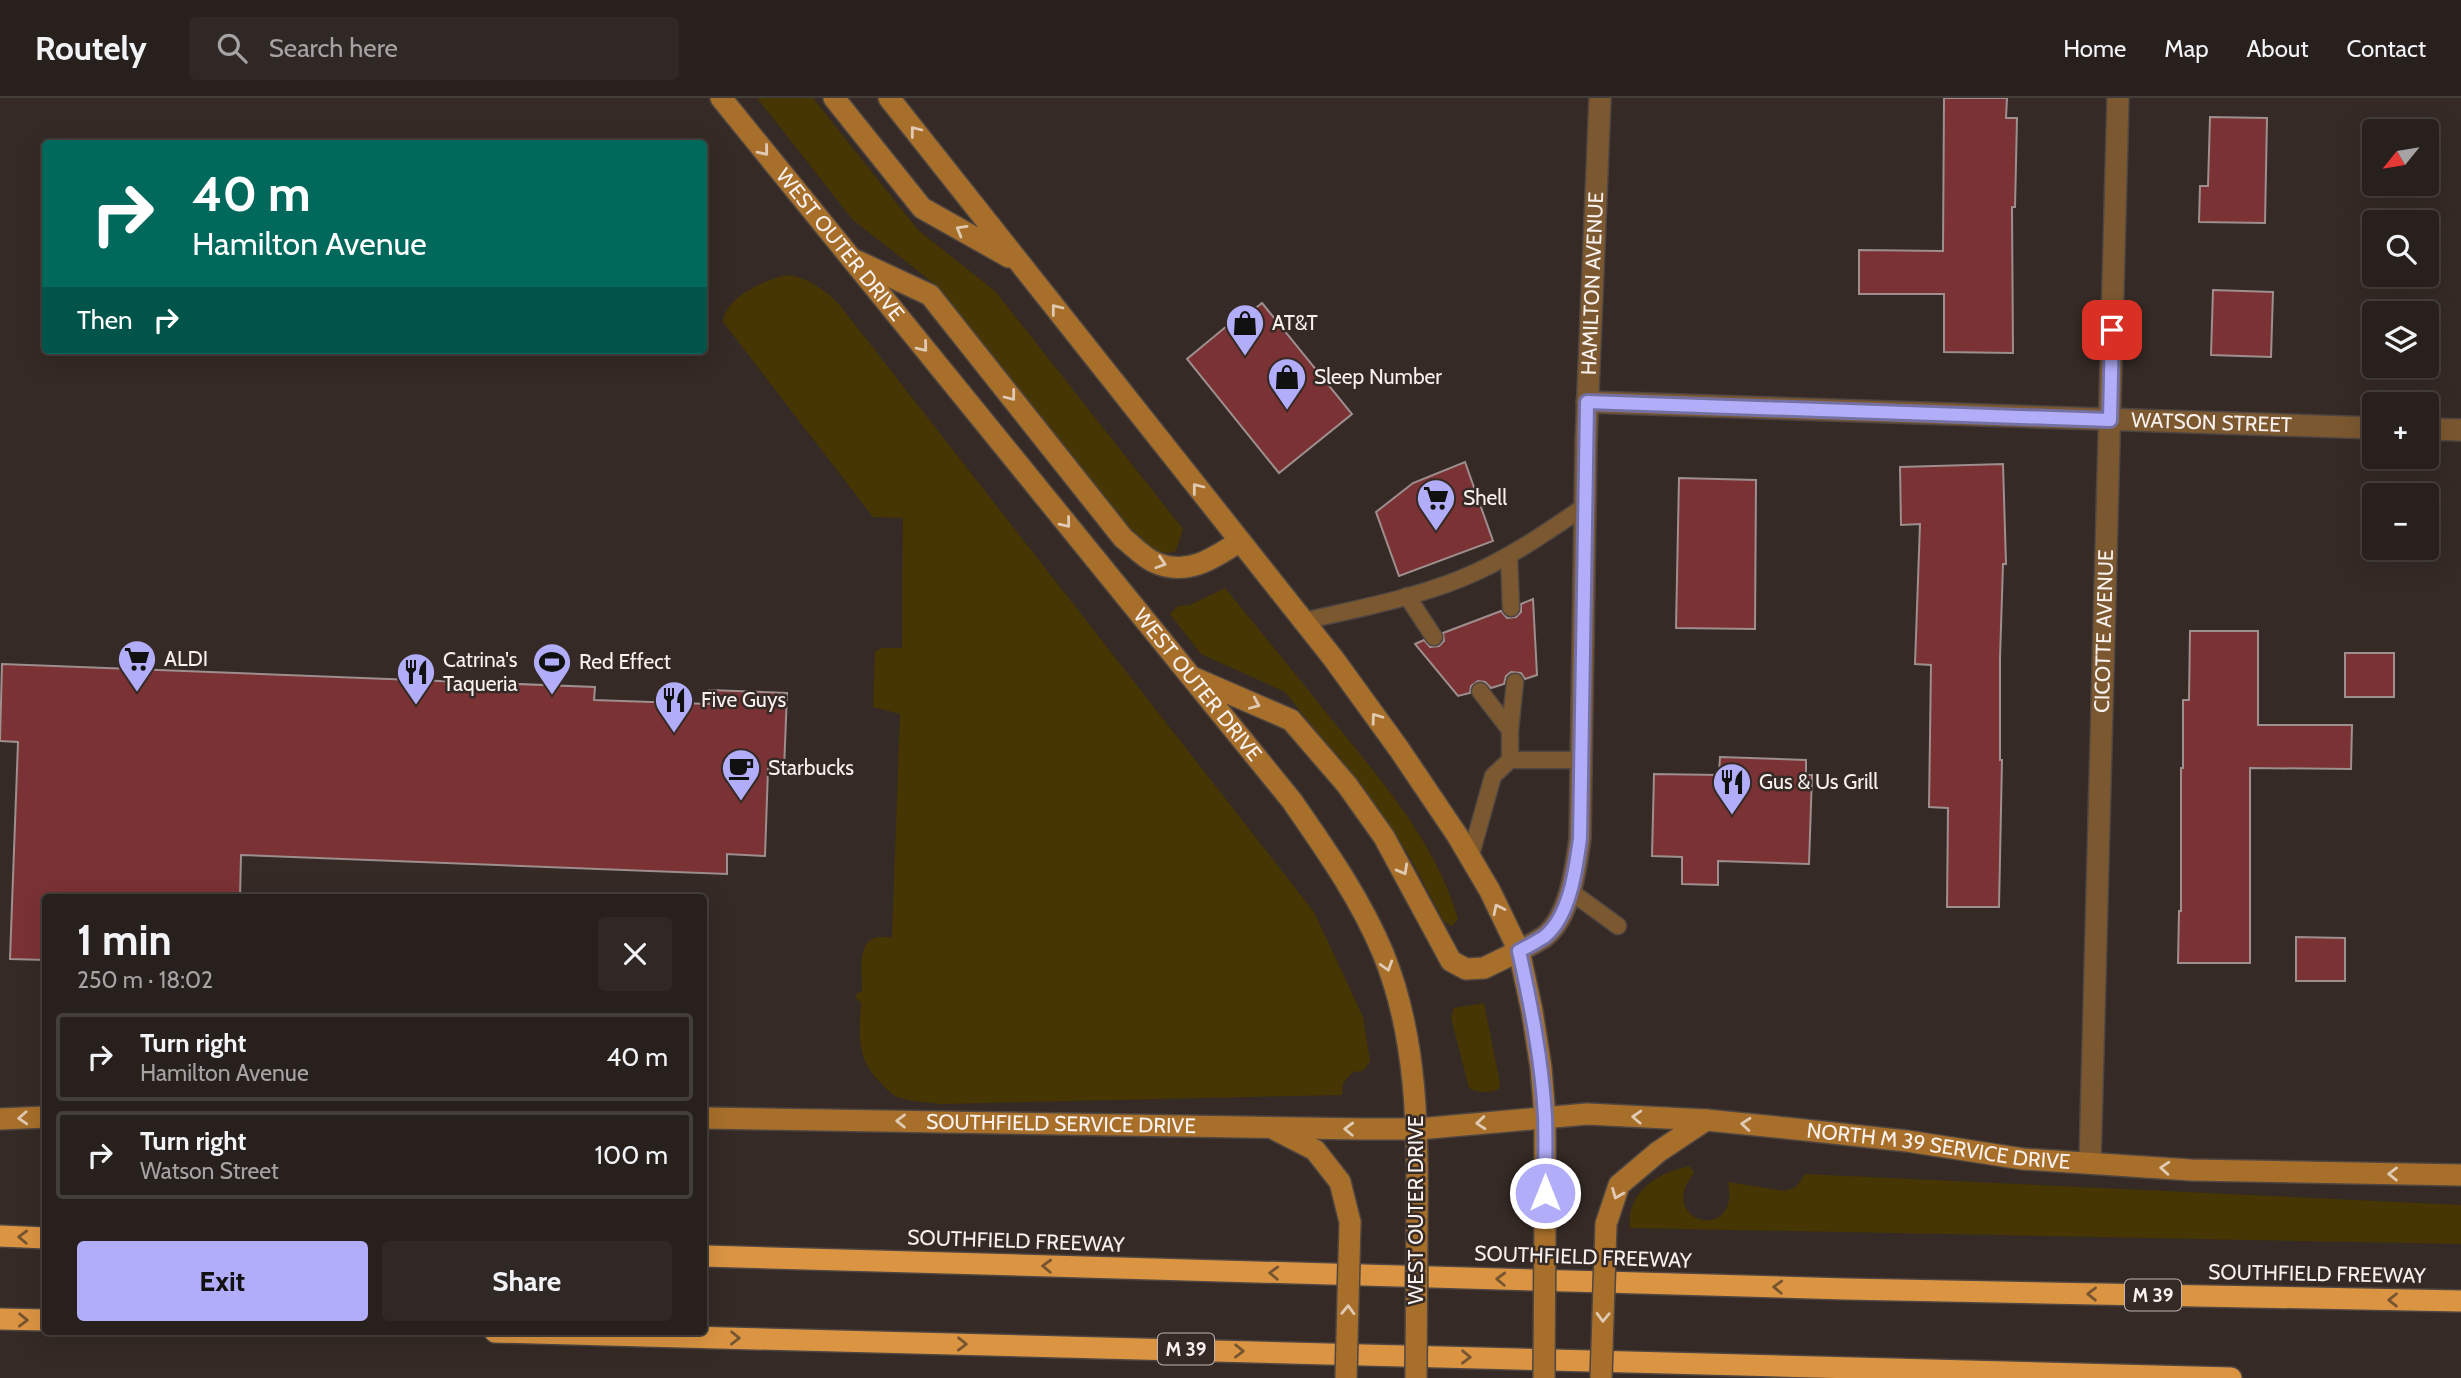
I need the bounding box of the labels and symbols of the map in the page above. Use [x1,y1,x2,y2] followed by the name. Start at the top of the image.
[2362,119,2440,196] north arrow
[910,126,923,138] one-way arrow
[756,142,768,155] one-way arrow
[771,163,910,326] street label: WEST OUTER DRIVE
[1576,191,1608,376] street label: HAMILTON AVENUE
[955,225,968,238] one-way arrow
[2082,300,2142,360] pin
[1224,302,1266,357] shop icon: AT&T
[1052,305,1065,317] one-way arrow
[1272,310,1318,335] place label: AT&T
[915,338,927,351] one-way arrow
[1266,356,1308,411] shop icon: Sleep Number
[1314,364,1442,389] place label: Sleep Number
[1002,389,1015,401] one-way arrow
[2131,407,2292,437] street label: WATSON STREET
[1415,477,1457,532] supermarket icon: Shell
[1193,483,1206,495] one-way arrow
[1463,485,1507,510] place label: Shell
[1058,516,1071,528] one-way arrow
[2089,549,2118,713] street label: CICOTTE AVENUE
[1155,555,1167,570] one-way arrow
[1129,603,1267,766] street label: WEST OUTER DRIVE
[116,638,158,693] supermarket icon: ALDI
[531,641,573,696] sports icon: Red Effect
[164,646,208,671] place label: ALDI
[443,647,518,696] place label: Catrina's Taqueria
[579,649,671,674] place label: Red Effect
[395,651,437,706] restaurant icon: Catrina's Taqueria
[653,679,695,734] restaurant icon: Five Guys
[701,687,786,712] place label: Five Guys
[1248,696,1260,710] one-way arrow
[1372,713,1385,725] one-way arrow
[720,747,762,802] cafe icon: Starbucks
[768,755,854,780] place label: Starbucks
[1711,761,1753,816] restaurant icon: Gus & Us Grill
[1759,769,1878,794] place label: Gus & Us Grill
[1395,863,1408,876] one-way arrow
[1493,904,1507,916] one-way arrow
[1379,959,1393,972] one-way arrow
[926,1109,1196,1138] street label: SOUTHFIELD SERVICE DRIVE
[17,1110,28,1125] one-way arrow
[1632,1110,1643,1125] one-way arrow
[896,1113,906,1129] one-way arrow
[1475,1115,1486,1130] one-way arrow
[1403,1116,1428,1305] street label: WEST OUTER DRIVE
[1740,1117,1751,1132] one-way arrow
[1805,1117,2071,1174] street label: NORTH M 39 SERVICE DRIVE
[1344,1121,1354,1137] one-way arrow
[1508,1156,1582,1230] position arrow
[2160,1161,2171,1176] one-way arrow
[2387,1166,2398,1181] one-way arrow
[1611,1187,1625,1200] one-way arrow
[907,1224,1126,1257] street label: SOUTHFIELD FREEWAY
[17,1229,28,1245] one-way arrow
[1474,1240,1693,1273] street label: SOUTHFIELD FREEWAY
[1041,1259,1052,1274] one-way arrow
[2208,1259,2427,1288] street label: SOUTHFIELD FREEWAY
[1268,1265,1279,1280] one-way arrow
[1496,1272,1507,1287] one-way arrow
[1772,1279,1783,1295] one-way arrow
[2125,1280,2181,1310] road number: M 39
[2086,1286,2097,1302] one-way arrow
[2387,1292,2398,1307] one-way arrow
[1340,1304,1355,1315] one-way arrow
[18,1312,29,1327] one-way arrow
[1596,1312,1611,1323] one-way arrow
[730,1330,741,1346] one-way arrow
[1158,1334,1214,1364] road number: M 39
[957,1336,968,1351] one-way arrow
[1234,1343,1245,1359] one-way arrow
[1461,1349,1472,1364] one-way arrow

